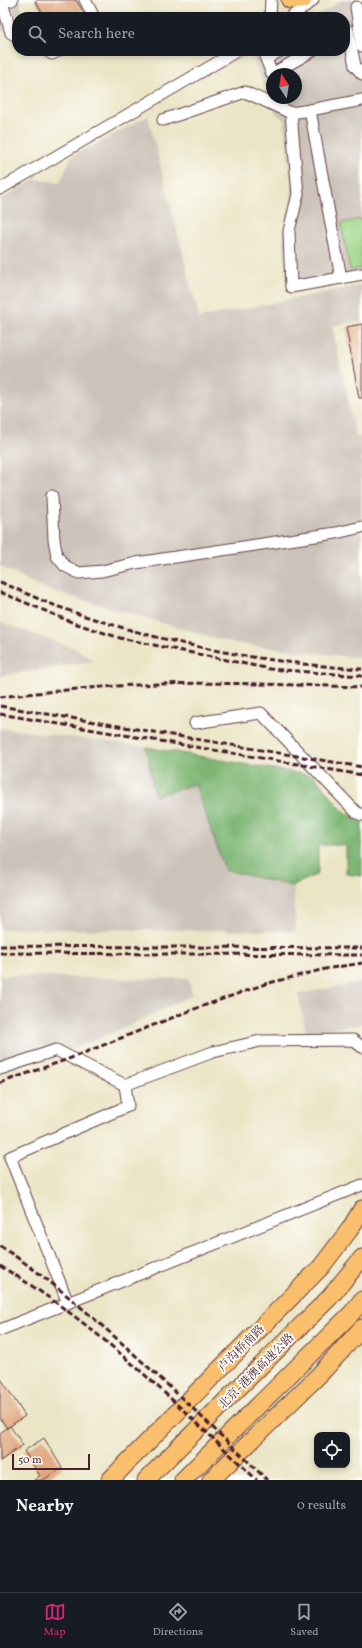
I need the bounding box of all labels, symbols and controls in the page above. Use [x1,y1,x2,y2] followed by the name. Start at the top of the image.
[12,12,350,56] search box
[26,23,48,45] icon: search
[58,24,135,45] text: Search here
[266,68,302,104] north arrow
[215,1322,269,1376] street label: 卢沟桥南路
[215,1330,298,1413] street label: 北京-港澳高速公路
[314,1432,350,1468] map controls
[314,1432,350,1468] button: locate
[12,1452,90,1471] scale bar
[18,1453,42,1468] text: 50 m
[16,1495,74,1518] text: Nearby
[297,1497,346,1515] text: 0 results
[44,1601,66,1640] tab: Map
[153,1601,203,1640] tab: Directions
[290,1601,318,1640] tab: Saved

